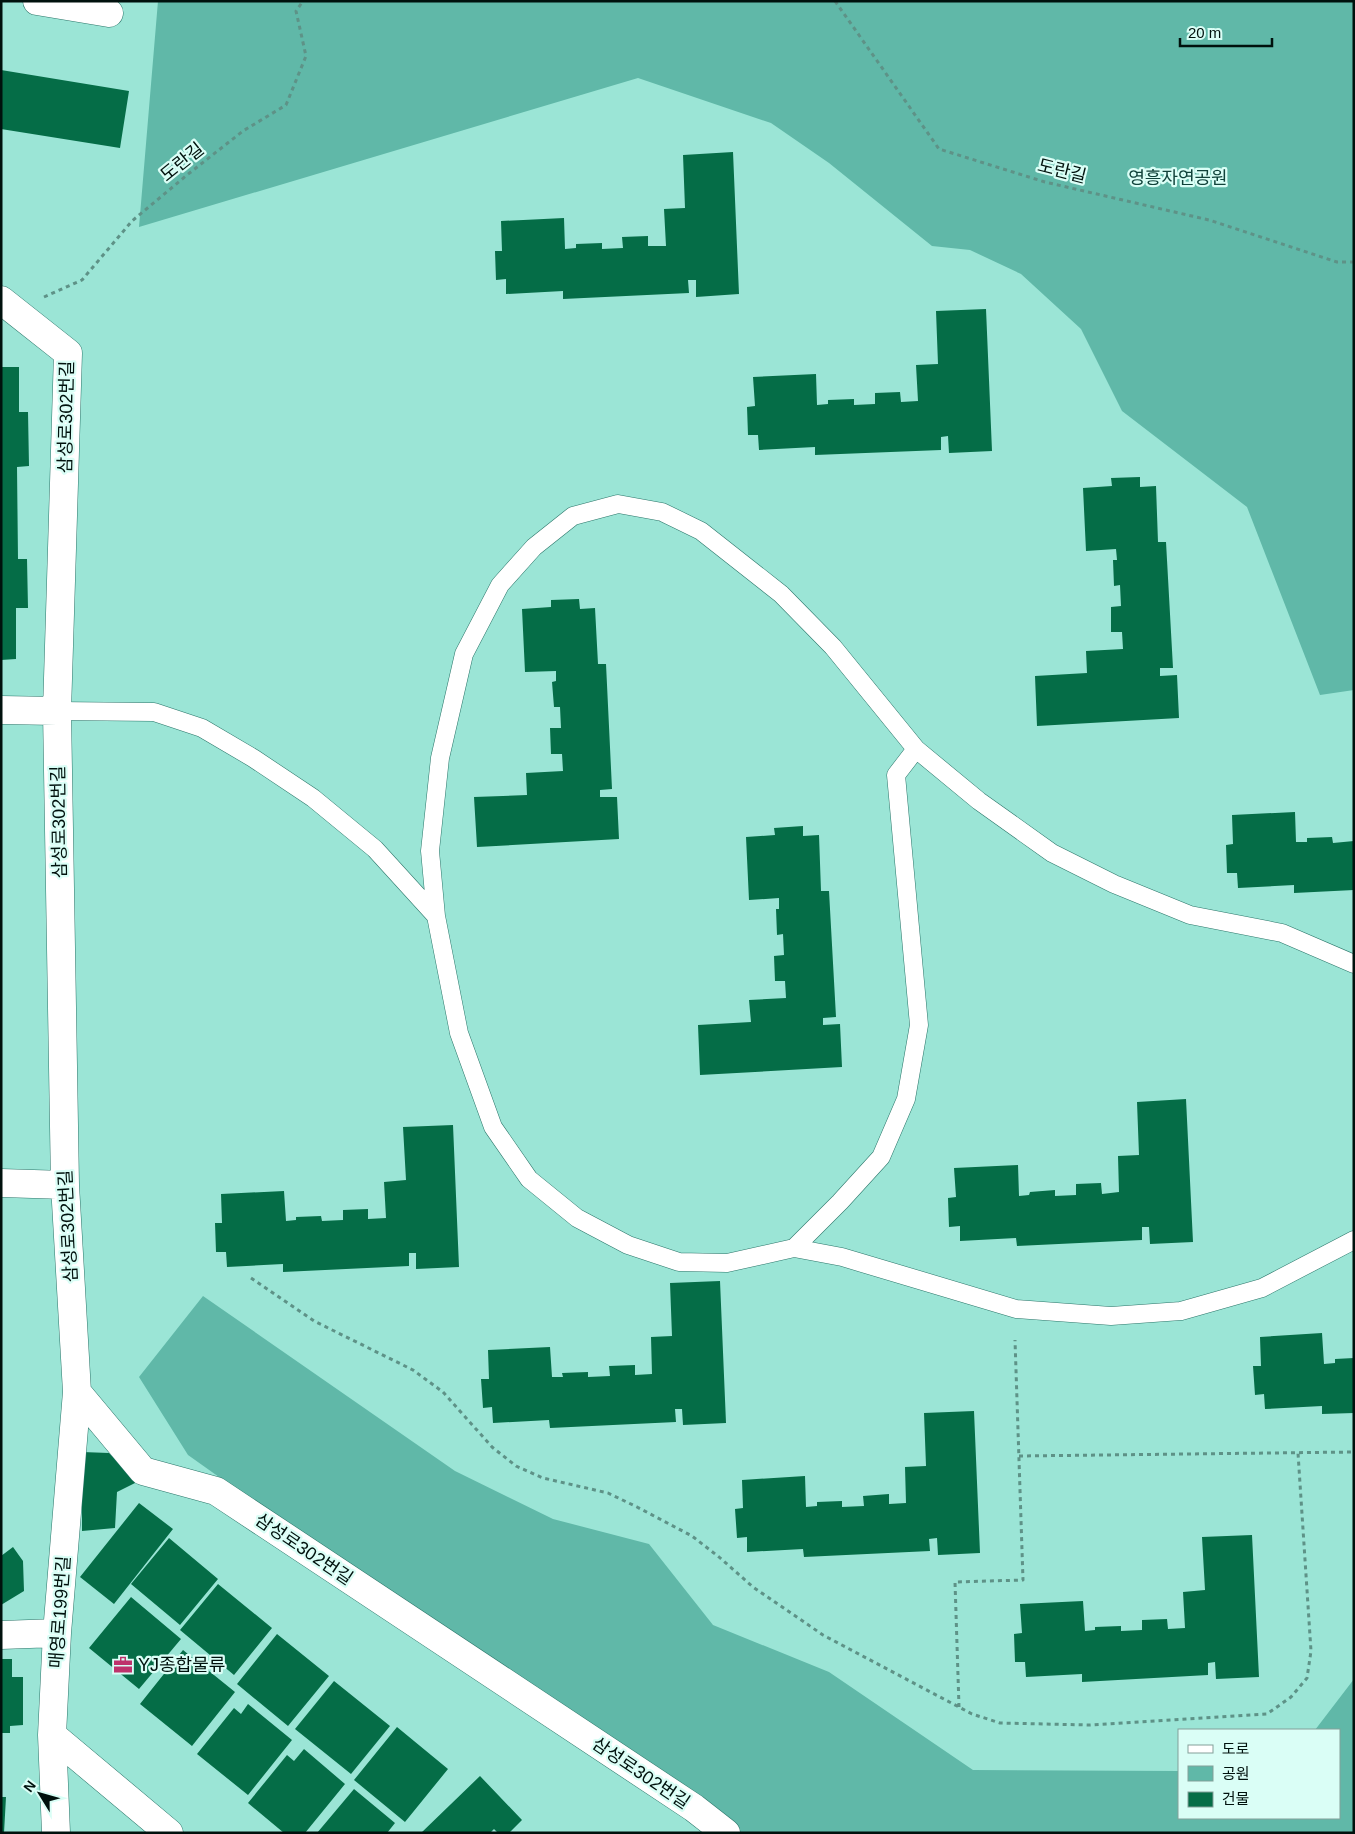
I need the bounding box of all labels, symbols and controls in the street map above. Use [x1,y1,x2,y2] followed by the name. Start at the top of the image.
[1180,15,1272,47] scale bar
[1188,24,1221,41] text: 20 m
[156,139,208,185] street label: 도란길
[1035,155,1089,187] street label: 도란길
[1128,168,1228,188] park label: 영흥자연공원
[55,360,77,474] street label: 삼성로302번길
[48,765,70,879] street label: 삼성로302번길
[55,1169,81,1283] street label: 삼성로302번길
[252,1509,356,1589] street label: 삼성로302번길
[46,1555,74,1669] street label: 매영로199번길
[112,1654,134,1676] office icon: YJ종합물류
[138,1655,225,1675] place label: YJ종합물류
[1178,1729,1340,1819] legend
[589,1733,693,1813] street label: 삼성로302번길
[1222,1740,1250,1757] text: 도로
[1222,1765,1250,1782] text: 공원
[15,1769,65,1819] north arrow
[20,1777,39,1795] text: N
[1222,1790,1250,1807] text: 건물

